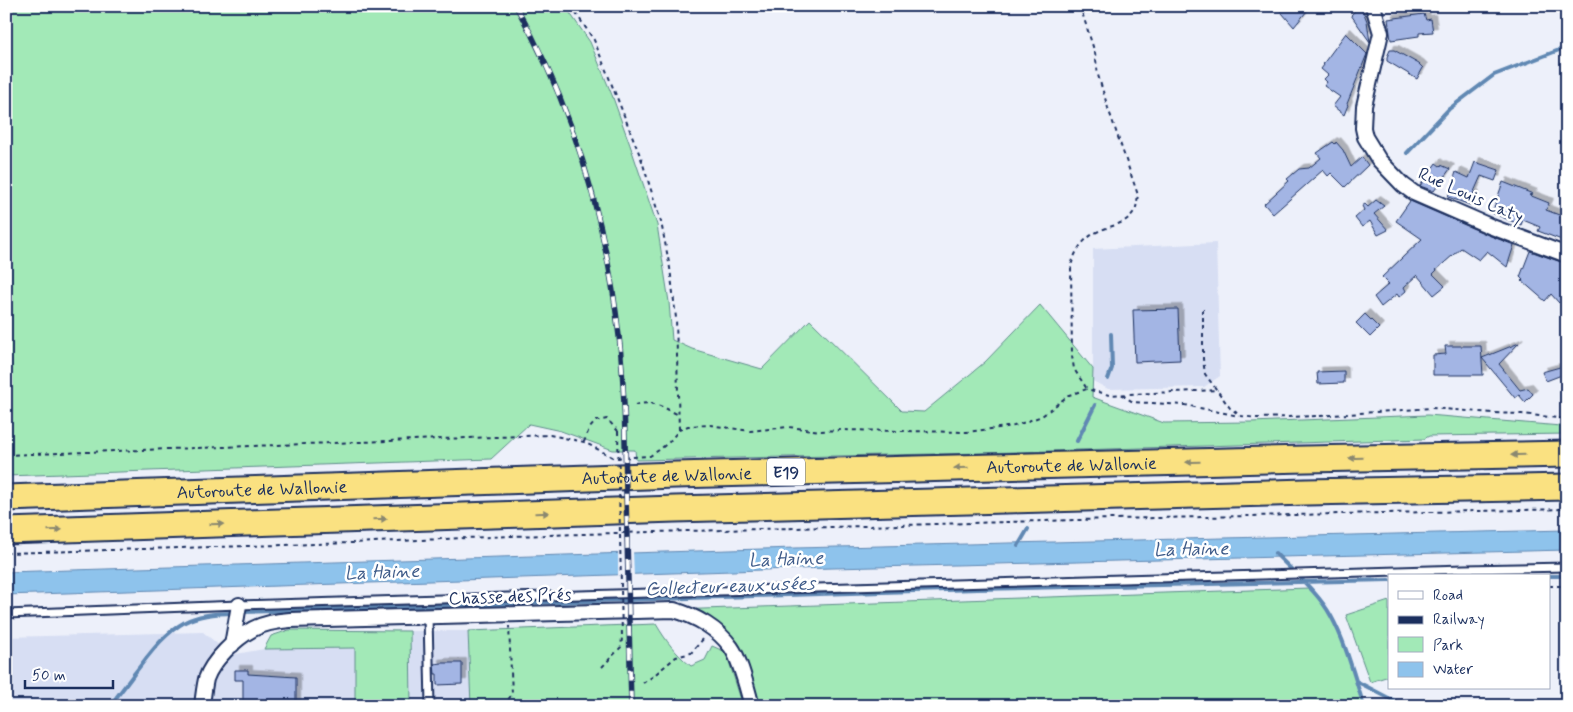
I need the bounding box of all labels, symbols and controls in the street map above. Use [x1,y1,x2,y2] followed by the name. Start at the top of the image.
[1414,162,1527,230] street label: Rue Louis Caty
[1510,451,1526,459] one-way arrow
[986,452,1157,480] street label: Autoroute de Wallonie
[1347,454,1363,462] one-way arrow
[767,458,805,486] road number: E19
[1185,458,1201,466] one-way arrow
[581,462,752,491] street label: Autoroute de Wallonie
[952,464,968,472] one-way arrow
[176,475,348,505] street label: Autoroute de Wallonie
[534,509,550,517] one-way arrow
[372,515,388,523] one-way arrow
[210,520,226,528] one-way arrow
[47,525,63,533] one-way arrow
[1153,536,1229,563] water label: La Haine
[748,546,825,573] water label: La Haine
[344,559,421,586] water label: La Haine
[645,571,817,602] water label: Collecteur eaux usées
[1388,574,1550,690] legend
[448,583,572,611] street label: Chasse des Prés
[1433,586,1463,606] text: Road
[1433,610,1485,630] text: Railway
[1433,636,1463,656] text: Park
[25,657,112,689] scale bar
[1433,660,1473,680] text: Water
[32,666,66,686] text: 50 m

